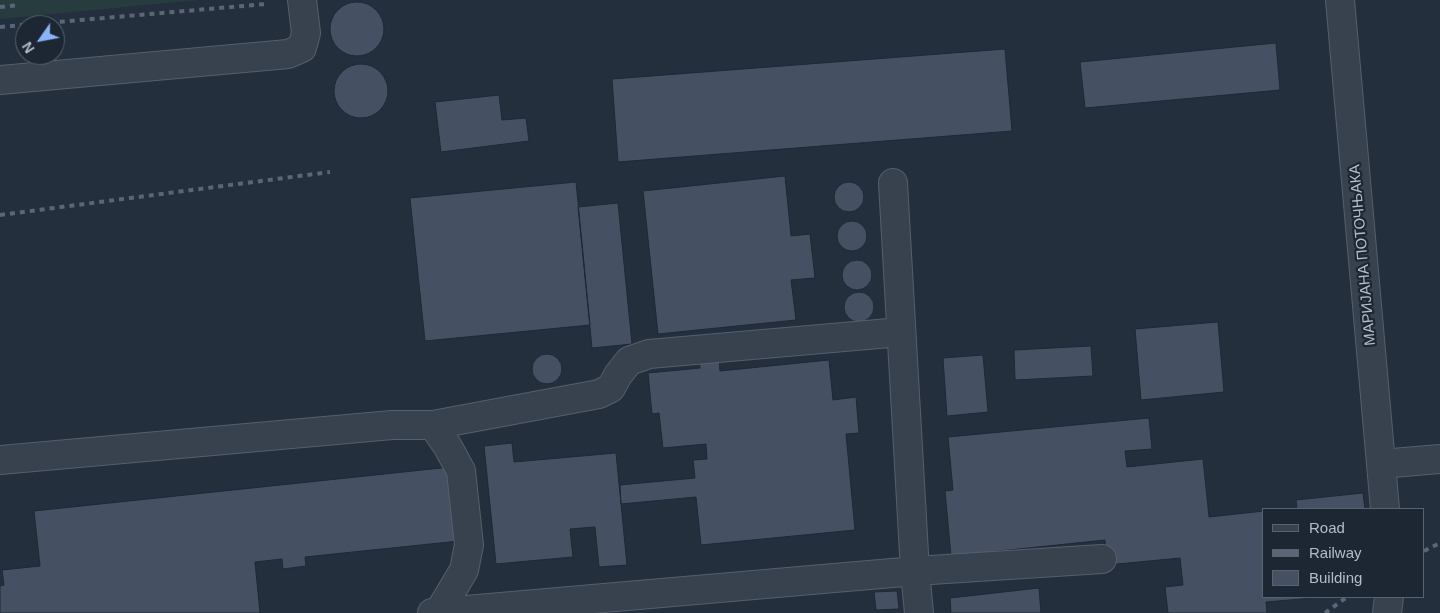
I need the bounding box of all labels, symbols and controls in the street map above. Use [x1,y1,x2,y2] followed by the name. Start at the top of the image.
[15,15,65,65] north arrow
[19,39,38,56] text: N
[1346,164,1380,346] street label: МАРИЈАНА ПОТОЧЊАКА
[1262,508,1425,598] legend
[1309,519,1345,536] text: Road
[1309,544,1362,561] text: Railway
[1309,569,1362,586] text: Building

